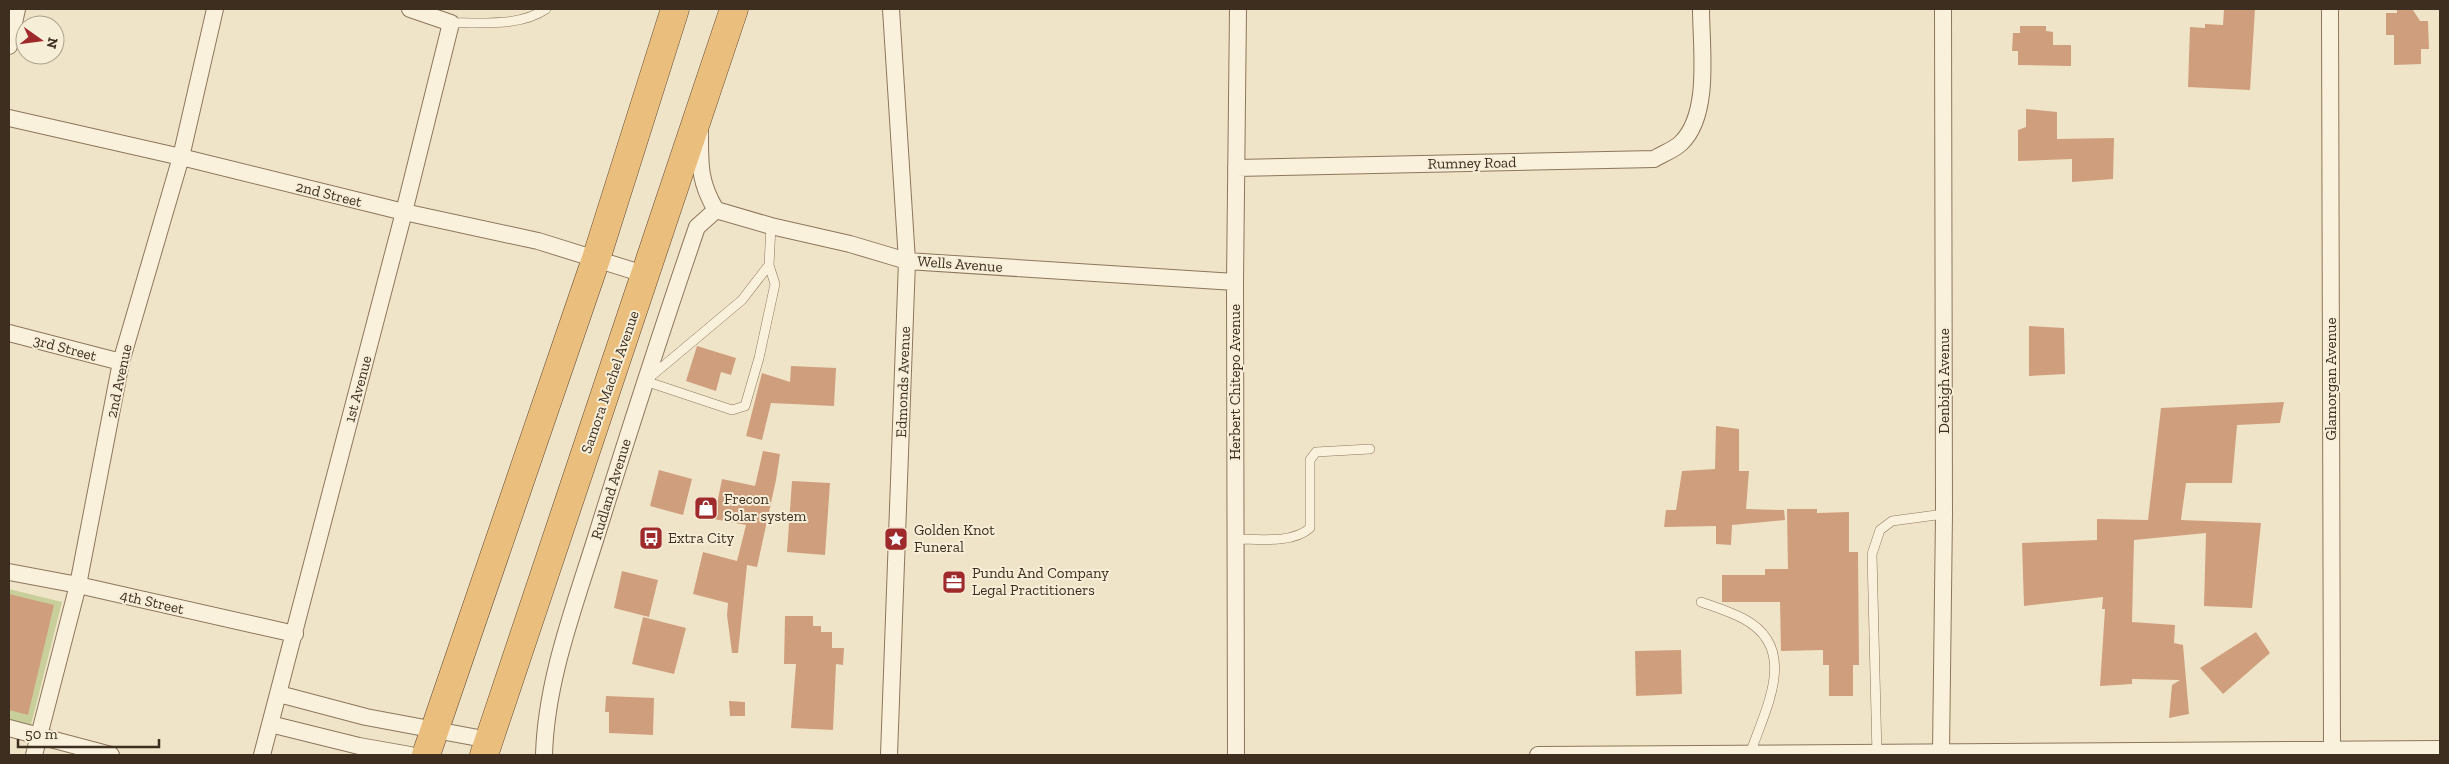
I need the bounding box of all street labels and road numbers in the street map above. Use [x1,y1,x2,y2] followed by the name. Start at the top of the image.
[1427,153,1517,173] street label: Rumney Road
[294,177,364,211] street label: 2nd Street
[917,252,1003,276] street label: Wells Avenue
[1226,304,1244,460] street label: Herbert Chitepo Avenue
[577,308,643,456] street label: Samora Machel Avenue
[2322,317,2340,441] street label: Glamorgan Avenue
[892,326,914,438] street label: Edmonds Avenue
[1935,328,1953,434] street label: Denbigh Avenue
[31,331,99,365] street label: 3rd Street
[102,342,136,420] street label: 2nd Avenue
[340,354,376,424] street label: 1st Avenue
[587,436,635,542] street label: Rudland Avenue
[118,586,186,618] street label: 4th Street

